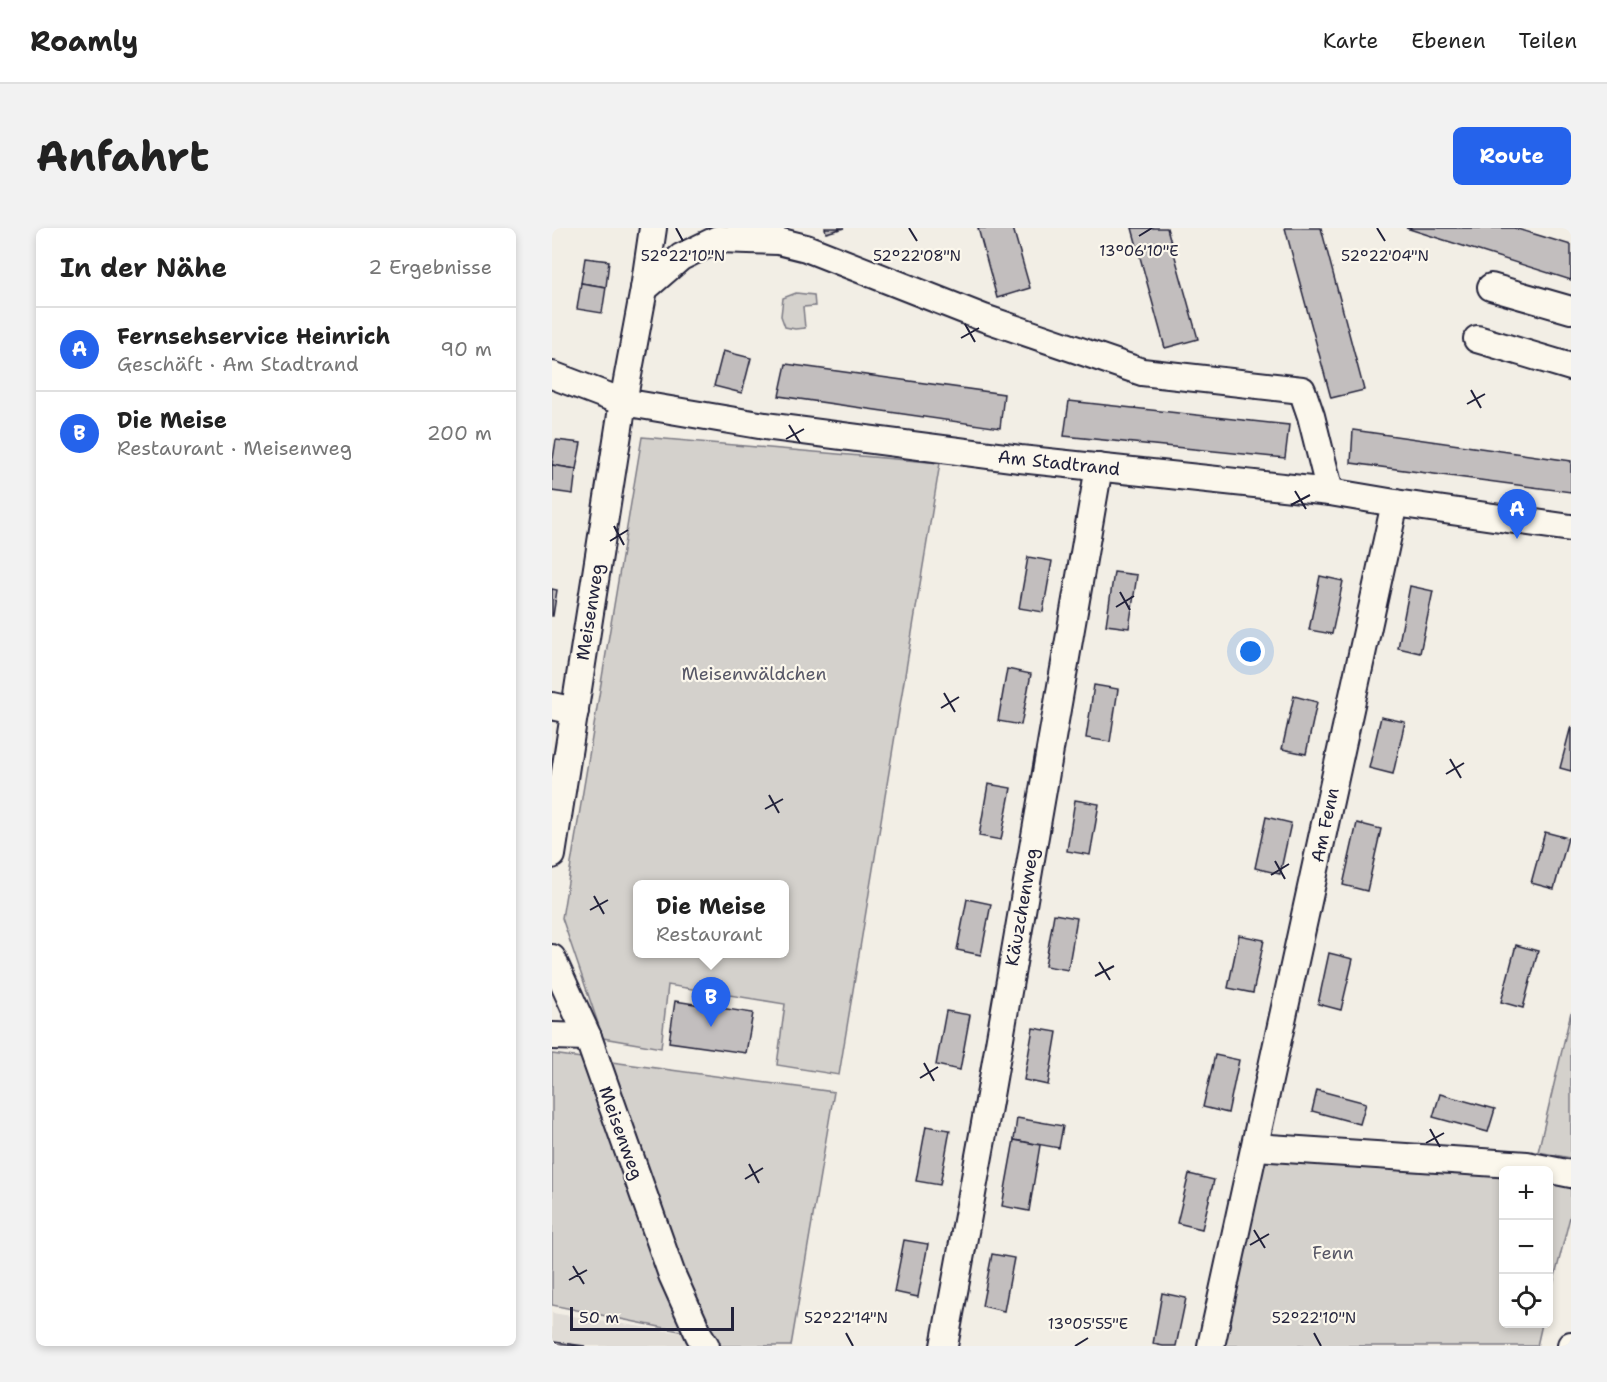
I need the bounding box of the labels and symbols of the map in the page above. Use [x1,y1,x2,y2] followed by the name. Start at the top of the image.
[1099,241,1179,261] text: 13°06'10"E
[641,246,725,266] text: 52°22'10"N
[873,246,961,266] text: 52°22'08"N
[1341,246,1429,266] text: 52°22'04"N
[997,445,1121,481] street label: Am Stadtrand
[1498,490,1536,539] pin: A
[571,562,609,662] street label: Meisenweg
[1236,637,1265,666] your location
[682,662,826,686] park label: Meisenwäldchen
[1305,785,1345,865] street label: Am Fenn
[1000,846,1044,968] street label: Käuzchenweg
[692,978,730,1027] pin: B
[593,1083,649,1183] street label: Meisenweg
[1312,1241,1354,1265] park label: Fenn
[570,1304,734,1332] scale bar
[804,1308,888,1328] text: 52°22'14"N
[1272,1308,1356,1328] text: 52°22'10"N
[1048,1314,1128,1334] text: 13°05'55"E

